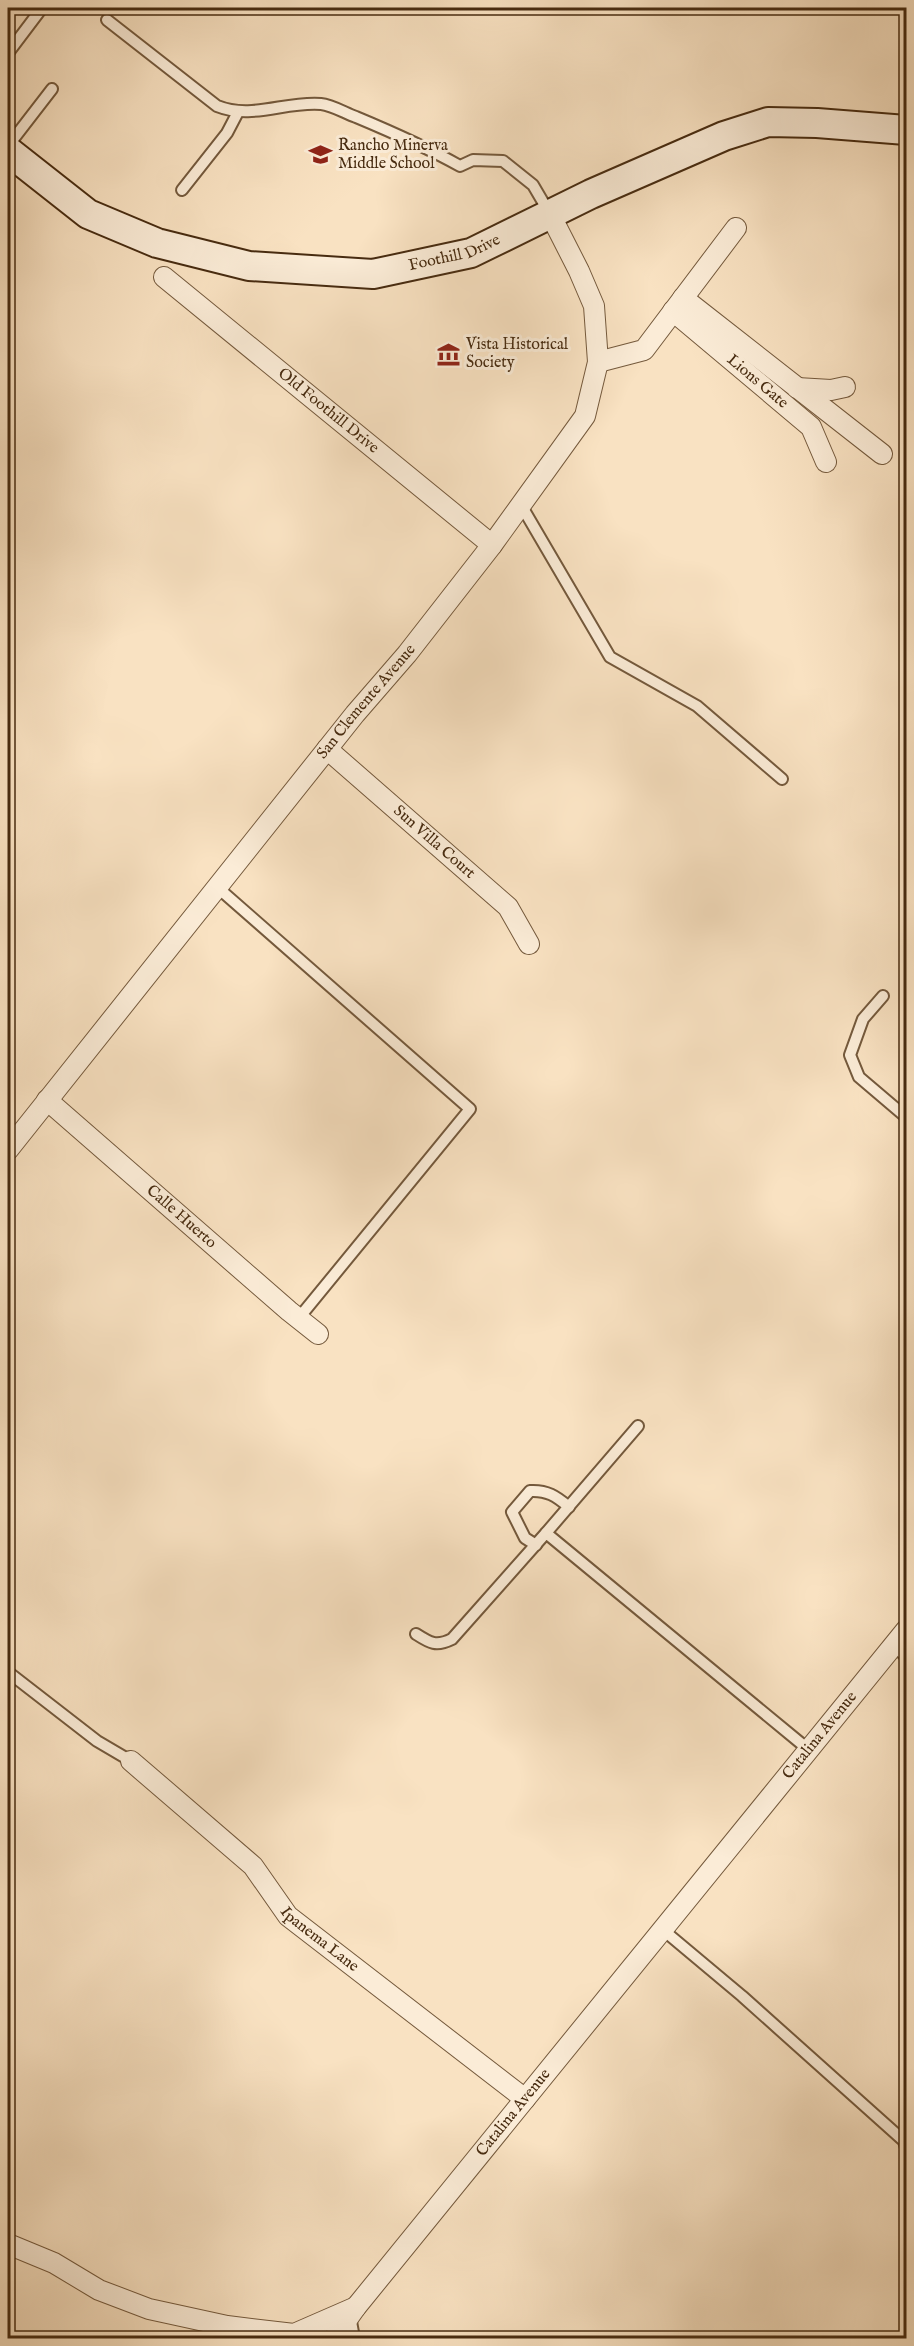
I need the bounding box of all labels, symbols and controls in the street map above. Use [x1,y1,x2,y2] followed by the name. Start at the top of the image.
[338,136,448,174] place label: Rancho Minerva Middle School
[307,142,333,168] school or university icon: Rancho Minerva Middle School
[407,230,504,276] street label: Foothill Drive
[465,335,569,373] place label: Vista Historical Society
[435,341,461,367] museum icon: Vista Historical Society
[722,350,792,413] street label: Lions Gate
[274,364,383,458] street label: Old Foothill Drive
[313,641,421,763] street label: San Clemente Avenue
[389,801,479,884] street label: Sun Villa Court
[142,1181,221,1253] street label: Calle Huerto
[778,1688,862,1784] street label: Catalina Avenue
[275,1903,363,1977] street label: Ipanema Lane
[472,2065,555,2161] street label: Catalina Avenue

